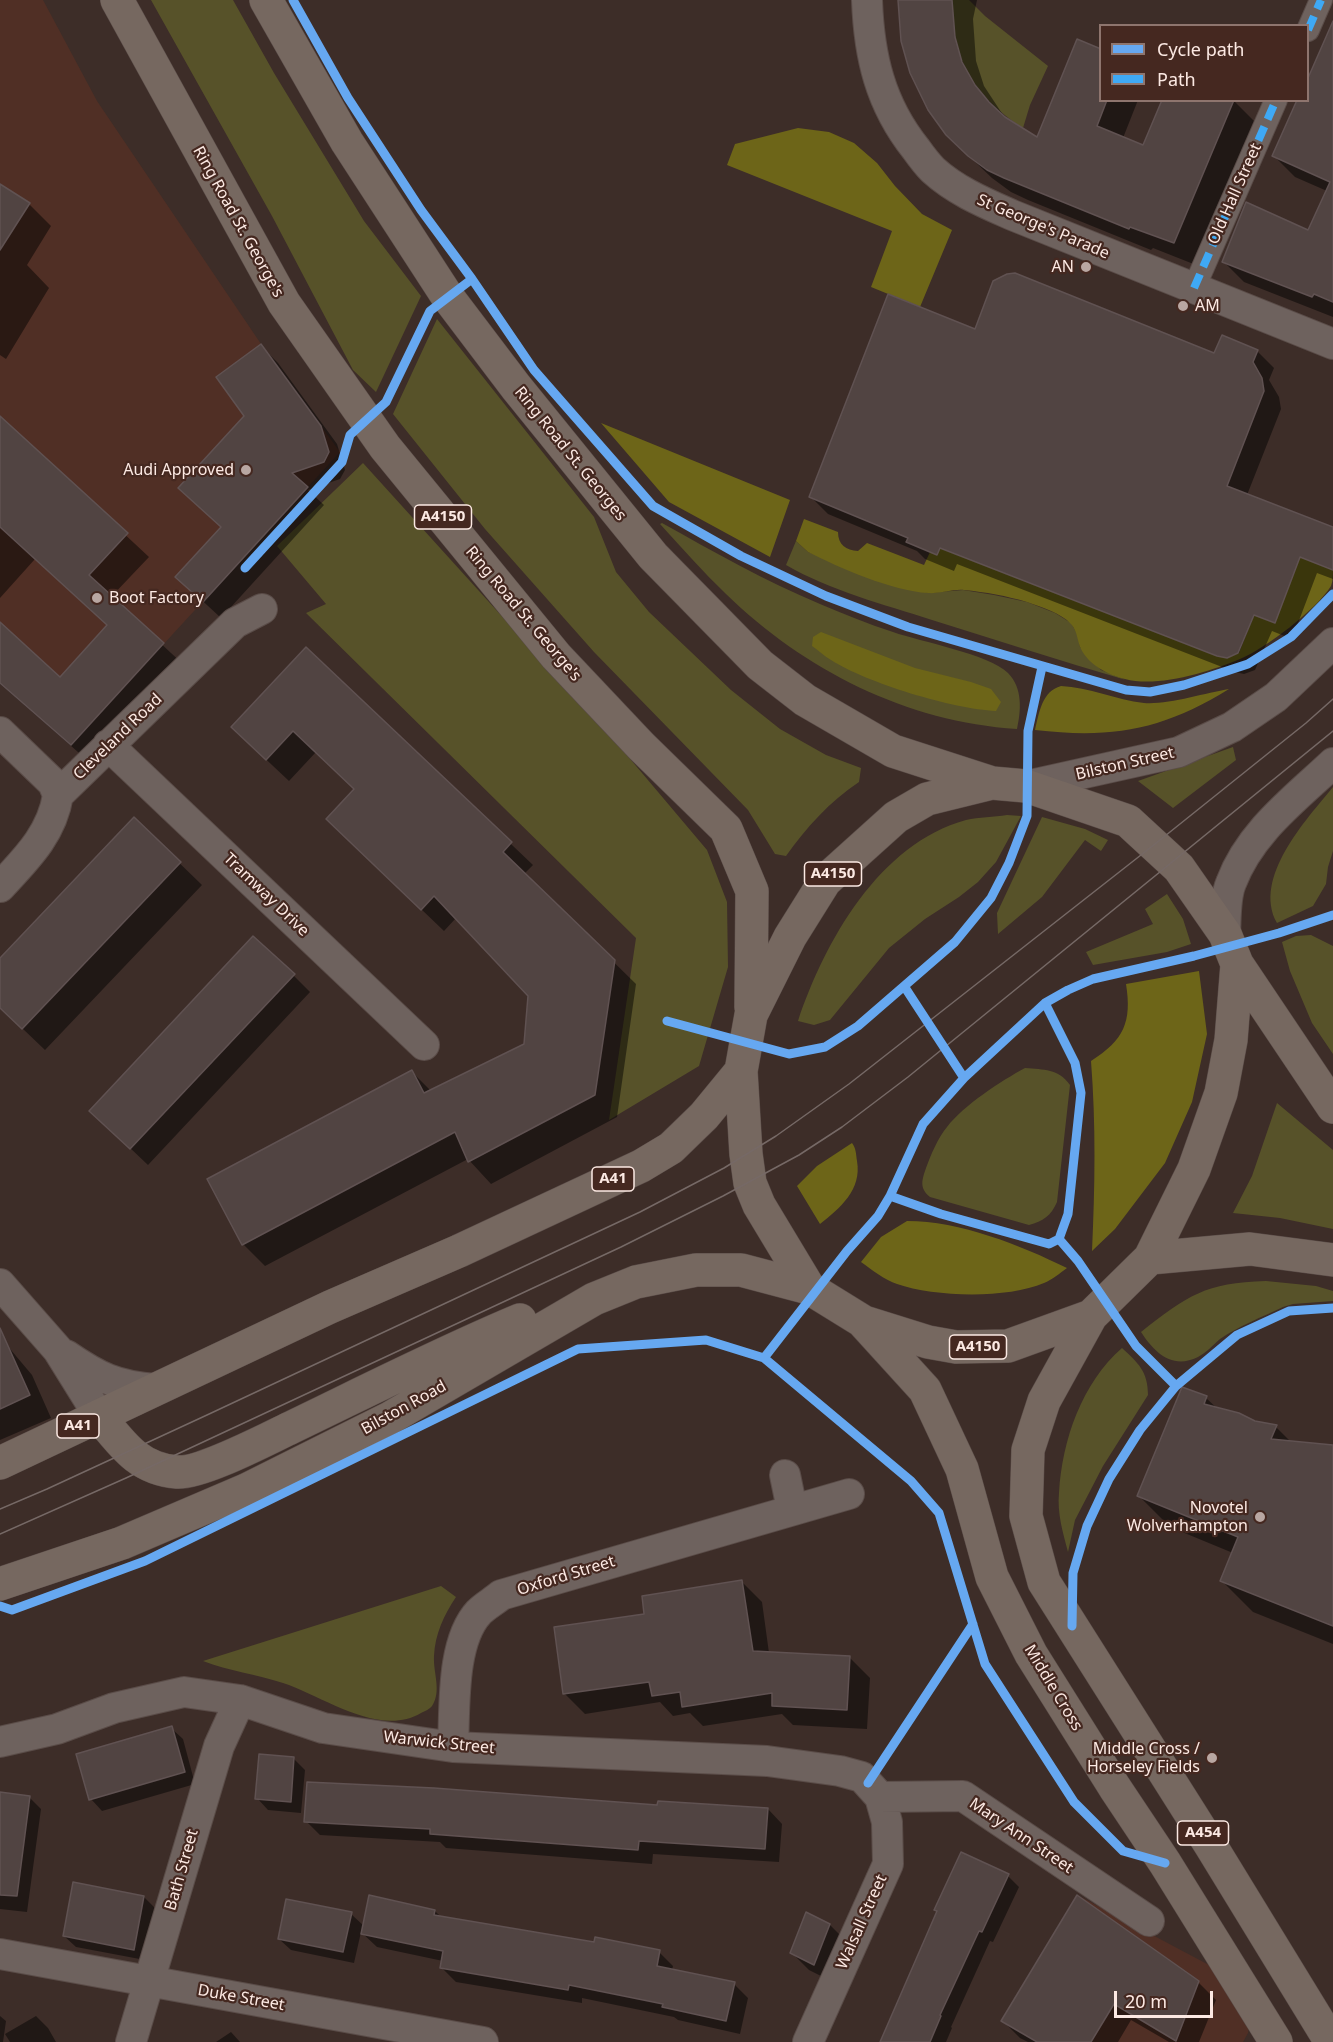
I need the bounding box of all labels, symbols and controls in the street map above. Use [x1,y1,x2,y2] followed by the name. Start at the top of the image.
[1099,24,1309,102] legend
[1157,37,1244,61] text: Cycle path
[1157,67,1196,91] text: Path
[1204,141,1266,247] street label: Old Hall Street
[188,143,288,301] street label: Ring Road St. George's
[974,190,1112,264] street label: St George's Parade
[1052,257,1074,277] place label: AN
[1079,260,1093,274] marker: AN
[1195,296,1220,316] place label: AM
[1176,299,1190,313] marker: AM
[510,383,630,525] street label: Ring Road St. Georges
[123,460,234,480] place label: Audi Approved
[239,463,253,477] marker: Audi Approved
[414,505,472,529] road number: A4150
[461,543,585,685] street label: Ring Road St. George's
[109,588,204,608] place label: Boot Factory
[90,591,104,605] marker: Boot Factory
[70,690,166,784] street label: Cleveland Road
[1074,743,1176,785] street label: Bilston Street
[219,849,313,941] street label: Tramway Drive
[804,862,862,886] road number: A4150
[592,1167,634,1191] road number: A41
[950,1335,1006,1359] road number: A4150
[358,1377,450,1439] street label: Bilston Road
[57,1414,99,1438] road number: A41
[1127,1498,1248,1536] place label: Novotel Wolverhampton
[1253,1510,1267,1524] marker: Novotel Wolverhampton
[515,1552,617,1600] street label: Oxford Street
[1020,1641,1086,1735] street label: Middle Cross
[382,1728,496,1758] street label: Warwick Street
[1087,1739,1200,1777] place label: Middle Cross / Horseley Fields
[1205,1751,1219,1765] marker: Middle Cross / Horseley Fields
[965,1794,1077,1878] street label: Mary Ann Street
[1178,1821,1228,1845] road number: A454
[161,1827,203,1913] street label: Bath Street
[833,1872,891,1972] street label: Walsall Street
[1117,1979,1216,2017] scale bar
[196,1981,286,2015] street label: Duke Street
[1125,1989,1167,2013] text: 20 m

